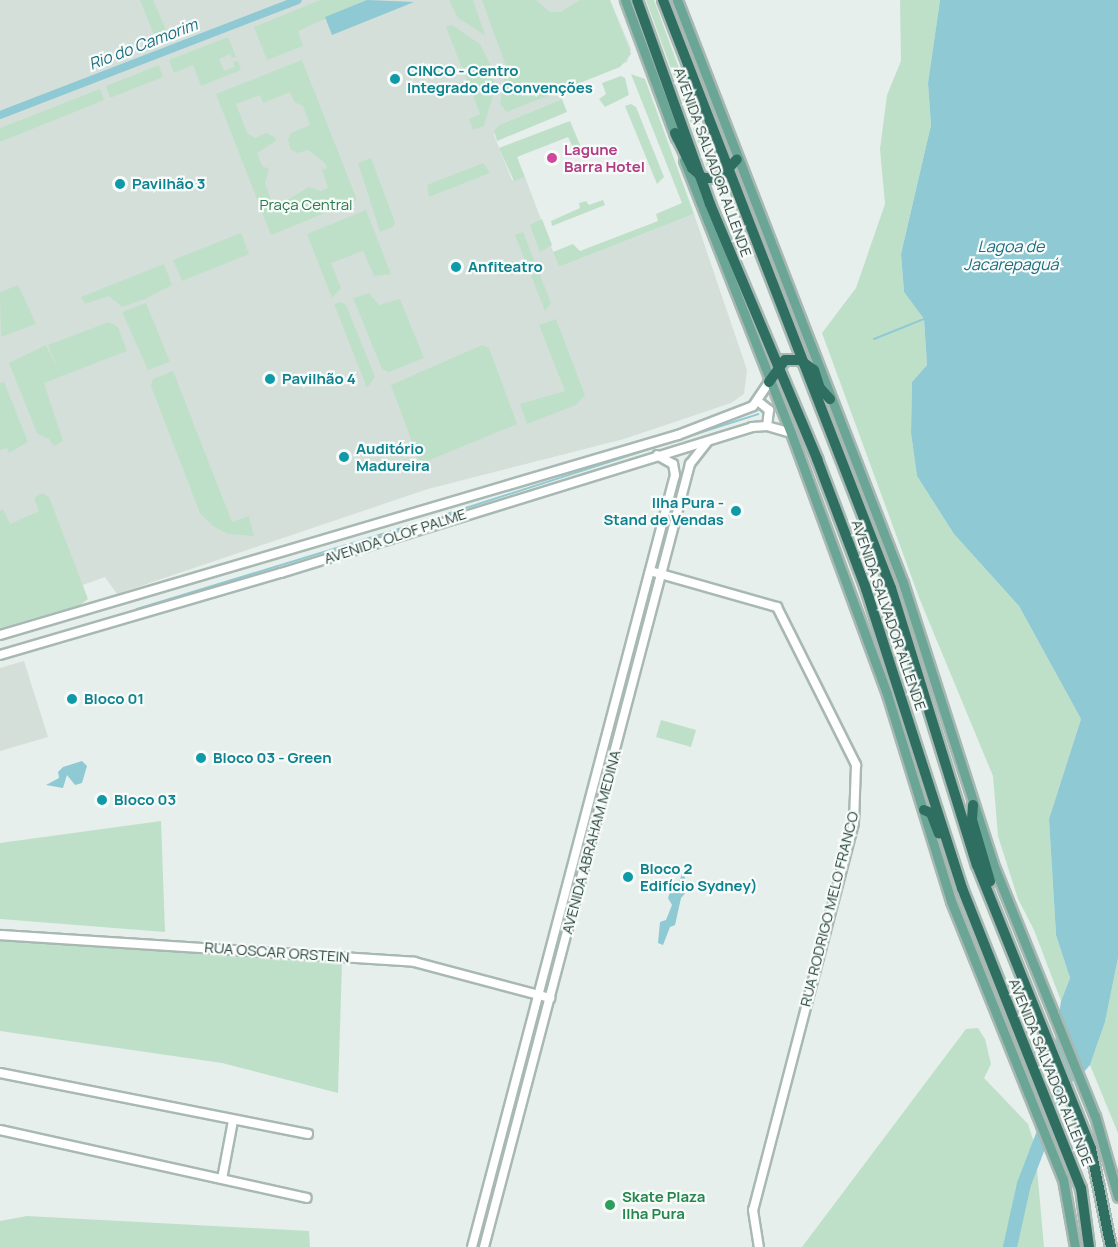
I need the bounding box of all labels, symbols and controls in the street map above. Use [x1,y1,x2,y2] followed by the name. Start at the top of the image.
[86,14,200,74] water label: Rio do Camorim
[407,61,593,96] place label: CINCO - Centro Integrado de Convenções
[670,65,756,259] street label: AVENIDA SALVADOR ALLENDE
[388,72,402,86] marker: CINCO - Centro Integrado de Convenções
[564,140,645,175] place label: Lagune Barra Hotel
[545,151,559,165] marker: Lagune Barra Hotel
[132,175,205,193] place label: Pavilhão 3
[113,177,127,191] marker: Pavilhão 3
[259,196,353,214] park label: Praça Central
[964,236,1058,274] water label: Lagoa de Jacarepaguá
[468,258,543,276] place label: Anfiteatro
[449,260,463,274] marker: Anfiteatro
[282,370,356,388] place label: Pavilhão 4
[263,372,277,386] marker: Pavilhão 4
[356,439,430,474] place label: Auditório Madureira
[337,450,351,464] marker: Auditório Madureira
[603,493,724,528] place label: Ilha Pura - Stand de Vendas
[729,504,743,518] marker: Ilha Pura - Stand de Vendas
[322,505,468,567] street label: AVENIDA OLOF PALME
[848,517,930,713] street label: AVENIDA SALVADOR ALLENDE
[84,690,144,708] place label: Bloco 01
[65,692,79,706] marker: Bloco 01
[558,748,624,936] street label: AVENIDA ABRAHAM MEDINA
[213,749,332,767] place label: Bloco 03 - Green
[194,751,208,765] marker: Bloco 03 - Green
[114,791,176,809] place label: Bloco 03
[95,793,109,807] marker: Bloco 03
[796,810,862,1008] street label: RUA RODRIGO MELO FRANCO
[640,859,758,894] place label: Bloco 2 Edifício Sydney)
[621,870,635,884] marker: Bloco 2 Edifício Sydney)
[204,938,350,966] street label: RUA OSCAR ORSTEIN
[1005,976,1097,1168] street label: AVENIDA SALVADOR ALLENDE
[622,1187,705,1222] place label: Skate Plaza Ilha Pura
[603,1198,617,1212] marker: Skate Plaza Ilha Pura

